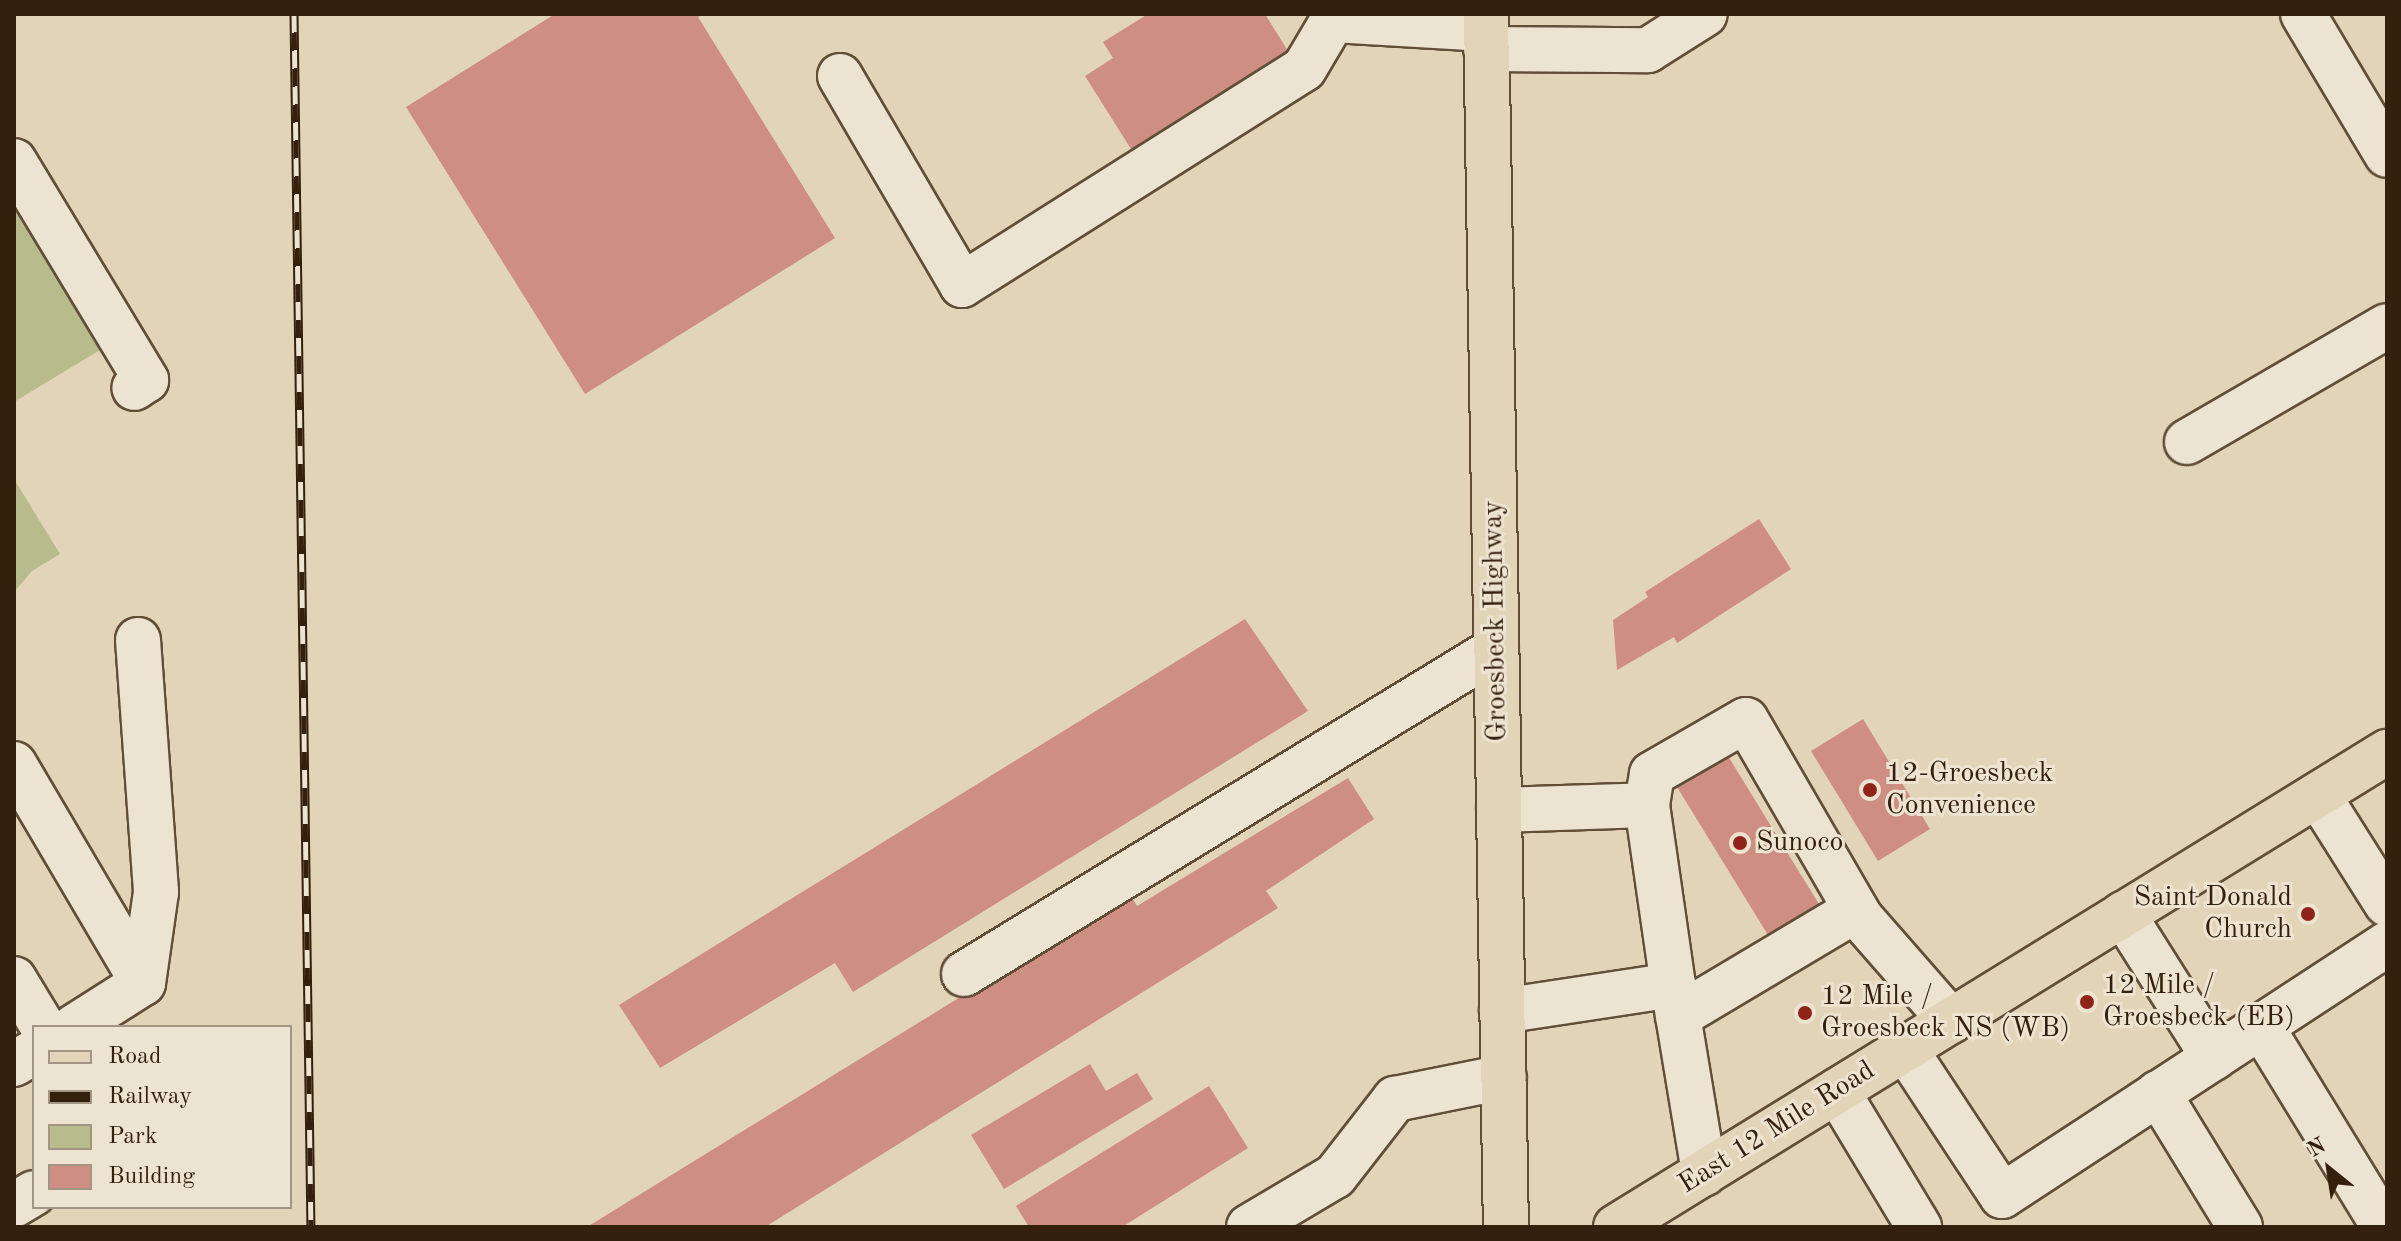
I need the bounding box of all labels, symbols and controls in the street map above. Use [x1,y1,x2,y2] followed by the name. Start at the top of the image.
[1477,500,1515,742] street label: Groesbeck Highway
[1886,757,2053,823] place label: 12-Groesbeck Convenience
[1861,781,1879,799] marker: 12-Groesbeck Convenience
[1756,826,1843,860] place label: Sunoco
[1731,834,1749,852] marker: Sunoco
[2134,881,2292,947] place label: Saint Donald Church
[2299,905,2317,923] marker: Saint Donald Church
[2103,969,2295,1035] place label: 12 Mile / Groesbeck (EB)
[1821,980,2070,1046] place label: 12 Mile / Groesbeck NS (WB)
[2078,993,2096,1011] marker: 12 Mile / Groesbeck (EB)
[1796,1004,1814,1022] marker: 12 Mile / Groesbeck NS (WB)
[32,1025,292,1209] legend
[108,1045,161,1069] text: Road
[1673,1054,1881,1202] street label: East 12 Mile Road
[108,1085,192,1109] text: Railway
[108,1125,157,1149] text: Park
[2289,1129,2369,1209] north arrow
[2304,1134,2330,1162] text: N
[108,1165,195,1189] text: Building

